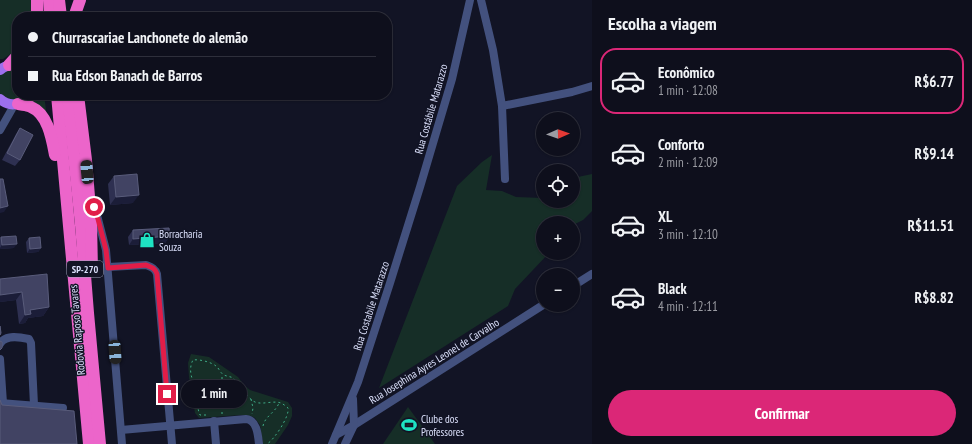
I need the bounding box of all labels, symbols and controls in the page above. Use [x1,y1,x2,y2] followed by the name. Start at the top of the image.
[608,12,717,35] text: Escolha a viagem
[52,28,248,47] text: Churrascariae Lanchonete do alemão
[411,62,451,156] street label: Rua Costábile Matarazzo
[610,63,646,99] icon: car
[658,63,715,82] text: Econômico
[52,66,202,85] text: Rua Edson Banach de Barros
[915,72,954,91] text: R$6.77
[658,82,718,99] text: 1 min · 12:08
[536,112,580,156] north arrow
[536,112,580,312] map controls
[610,135,646,171] icon: car
[658,135,704,154] text: Conforto
[915,144,954,163] text: R$9.14
[658,154,718,171] text: 2 min · 12:09
[80,160,94,184] car
[536,164,580,208] button: locate
[85,198,103,216] route start
[610,207,646,243] icon: car
[658,207,672,226] text: XL
[536,216,580,260] button: +
[907,216,954,235] text: R$11.51
[658,226,718,243] text: 3 min · 12:10
[159,227,202,254] place label: Borracharia Souza
[138,231,156,249] shop icon: Borracharia Souza
[350,259,392,352] street label: Rua Costabile Matarazzo
[67,261,103,277] road number: SP-270
[536,268,580,312] button: −
[610,279,646,315] icon: car
[658,279,687,298] text: Black
[66,284,88,376] street label: Rodovia Raposo Tavares
[915,288,954,307] text: R$8.82
[658,298,718,315] text: 4 min · 12:11
[366,315,502,407] street label: Rua Josephina Ayres Leonel de Carvalho
[108,340,122,364] car
[181,380,247,408] callout: 1 min
[158,385,176,403] route end
[201,385,227,402] text: 1 min
[608,390,956,436] button: Confirmar
[421,412,464,439] place label: Clube dos Professores
[400,416,418,434] sports icon: Clube dos Professores

